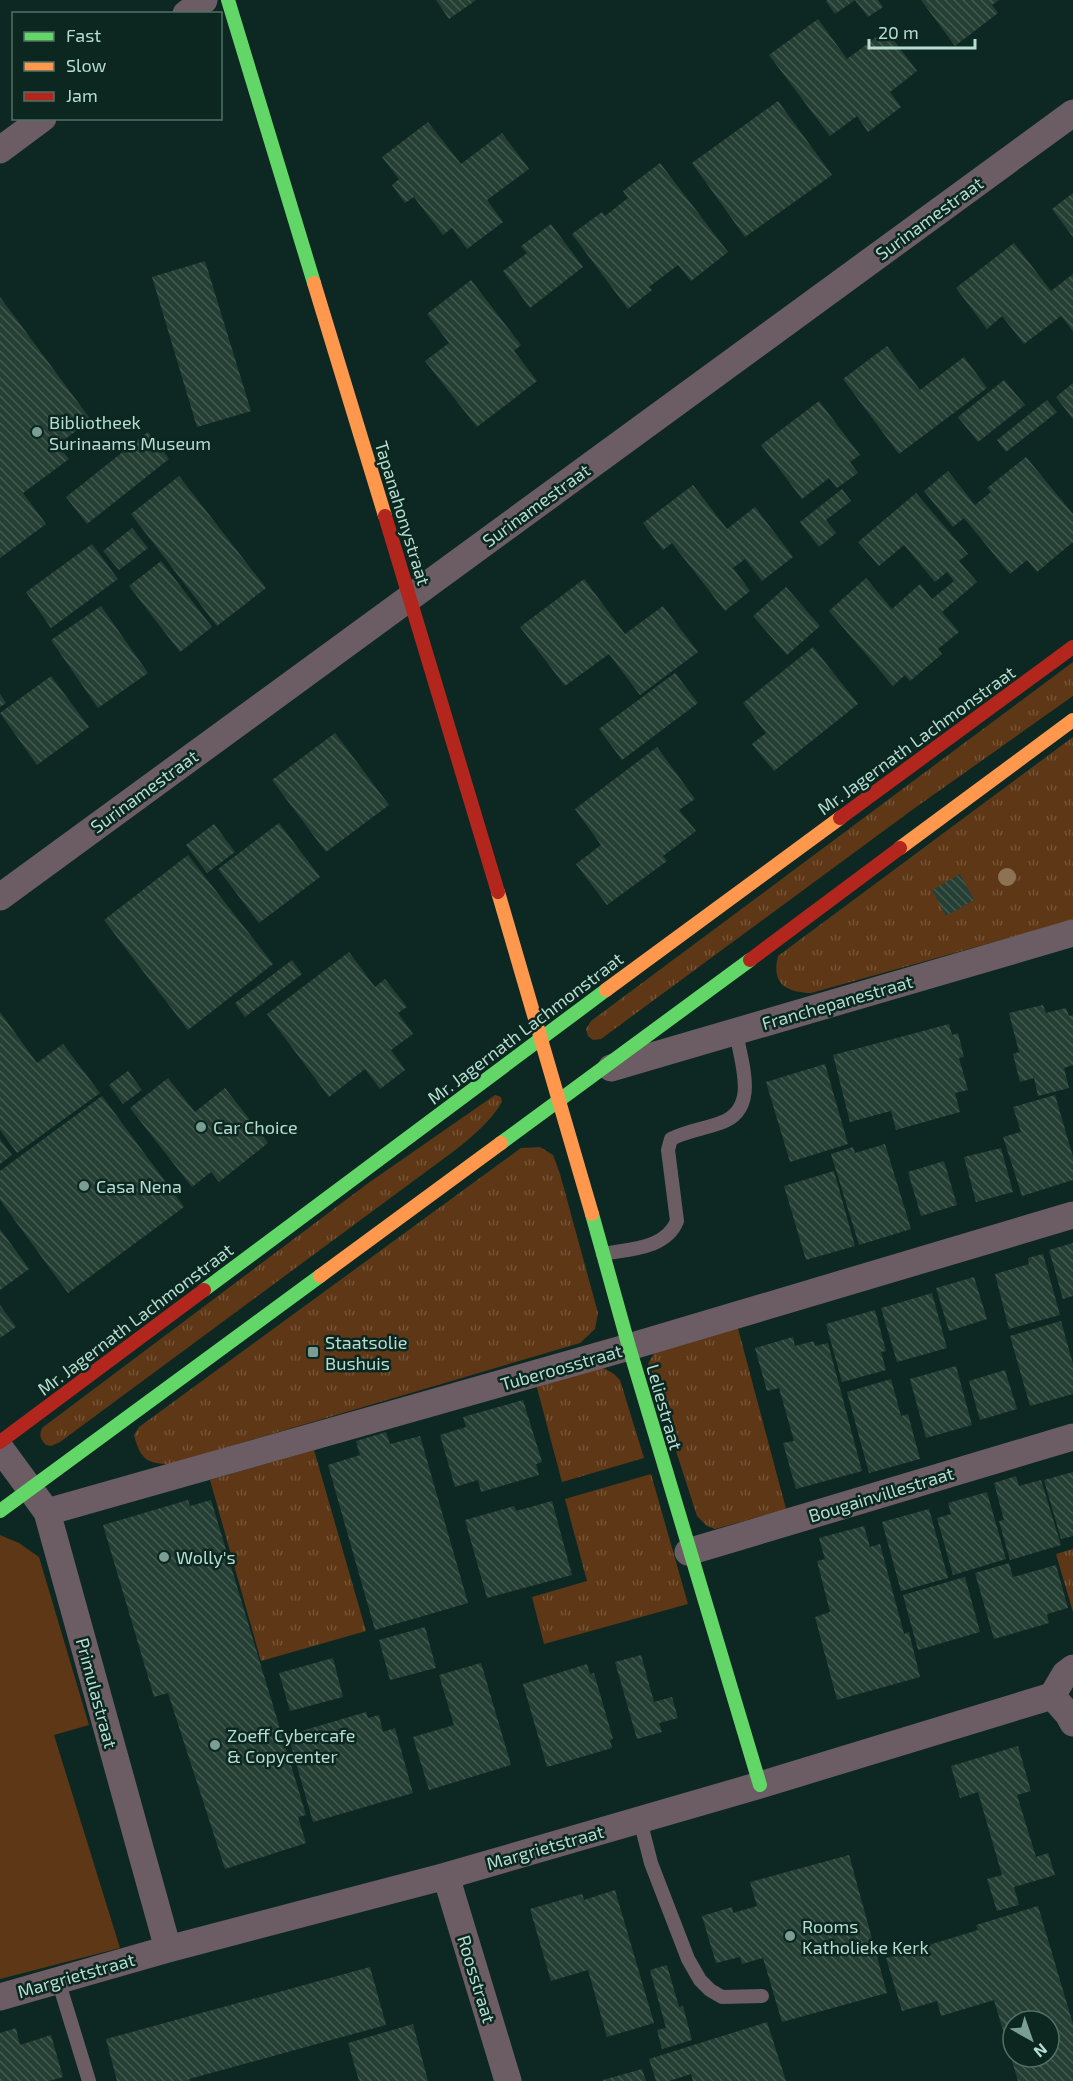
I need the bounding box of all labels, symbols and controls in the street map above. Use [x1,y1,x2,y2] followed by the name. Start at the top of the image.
[12,12,222,120] legend
[869,12,976,50] scale bar
[878,21,919,43] text: 20 m
[66,24,101,46] text: Fast
[66,54,107,76] text: Slow
[66,84,98,106] text: Jam
[871,172,987,264] street label: Surinamestraat
[49,411,211,454] place label: Bibliotheek Surinaams Museum
[30,425,44,439] marker: Bibliotheek Surinaams Museum
[371,438,435,588] street label: Tapanahonystraat
[478,459,594,551] street label: Surinamestraat
[813,661,1019,819] street label: Mr. Jagernath Lachmonstraat
[86,745,202,837] street label: Surinamestraat
[423,947,627,1109] street label: Mr. Jagernath Lachmonstraat
[759,970,915,1034] street label: Franchepanestraat
[213,1116,298,1138] place label: Car Choice
[194,1120,208,1134] marker: Car Choice
[96,1175,182,1197] place label: Casa Nena
[77,1179,91,1193] marker: Casa Nena
[33,1238,237,1400] street label: Mr. Jagernath Lachmonstraat
[325,1331,407,1374] place label: Staatsolie Bushuis
[498,1339,624,1395] street label: Tuberoosstraat
[306,1345,320,1359] marker: Staatsolie Bushuis
[642,1362,688,1453] street label: Leliestraat
[806,1461,956,1527] street label: Bougainvillestraat
[176,1546,236,1568] place label: Wolly's
[157,1550,171,1564] marker: Wolly's
[72,1635,122,1751] street label: Primulastraat
[227,1724,355,1767] place label: Zoeff Cybercafe & Copycenter
[208,1738,222,1752] marker: Zoeff Cybercafe & Copycenter
[484,1820,606,1874] street label: Margrietstraat
[802,1915,929,1958] place label: Rooms Katholieke Kerk
[783,1929,797,1943] marker: Rooms Katholieke Kerk
[453,1933,501,2026] street label: Roosstraat
[15,1948,137,2002] street label: Margrietstraat
[1001,2009,1061,2069] north arrow
[1030,2040,1051,2062] text: N

